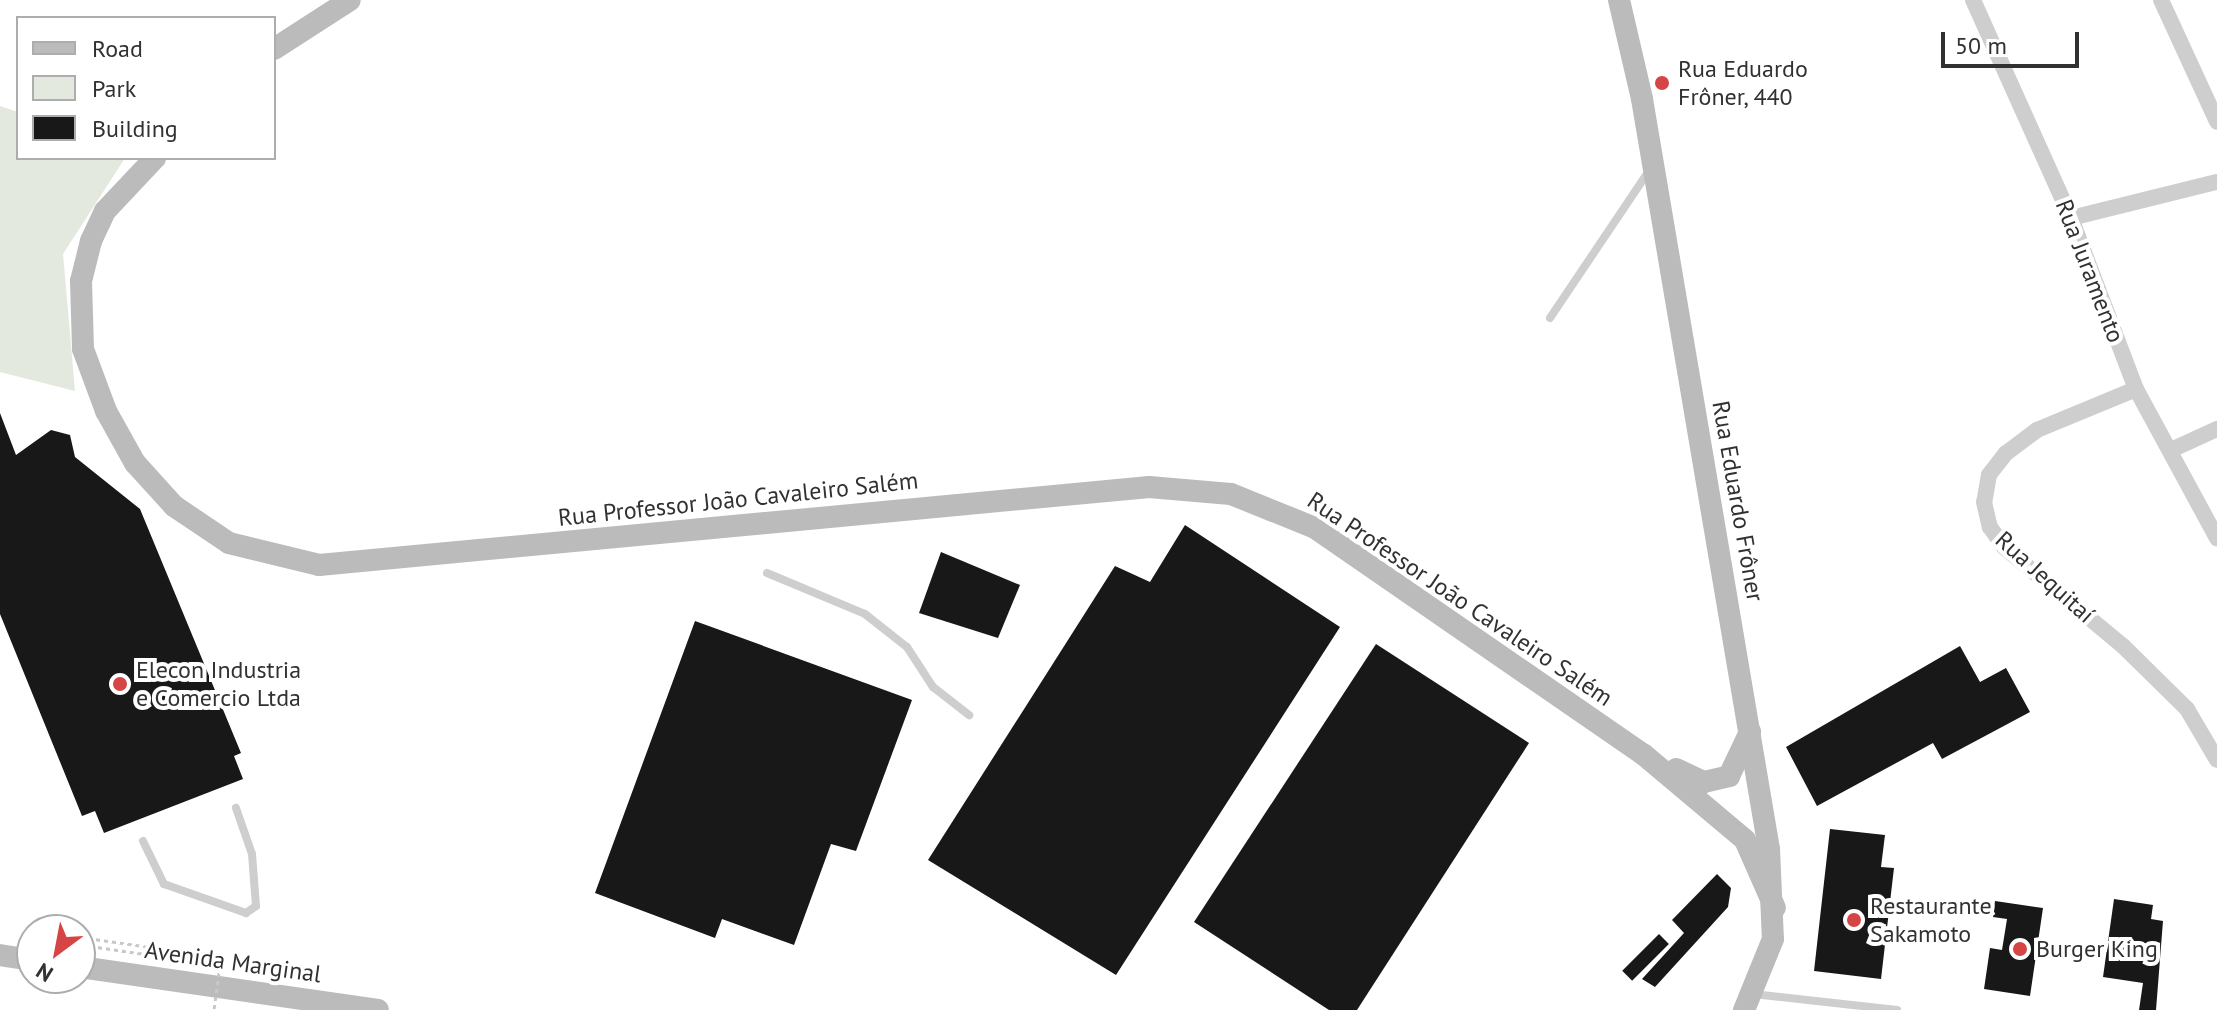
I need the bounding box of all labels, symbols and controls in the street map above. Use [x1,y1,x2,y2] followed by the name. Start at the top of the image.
[16,16,276,160] legend
[1945,16,2083,66] scale bar
[1955,30,2007,61] text: 50 m
[92,33,143,64] text: Road
[1678,55,1808,111] place label: Rua Eduardo Frôner, 440
[92,73,136,104] text: Park
[1653,74,1671,92] marker: Rua Eduardo Frôner, 440
[92,113,178,144] text: Building
[2050,195,2130,347] street label: Rua Juramento
[1706,398,1770,604] street label: Rua Eduardo Frôner
[557,466,919,532] street label: Rua Professor João Cavaleiro Salém
[1302,486,1618,712] street label: Rua Professor João Cavaleiro Salém
[1990,525,2100,629] street label: Rua Jequitaí
[136,656,301,712] place label: Elecon Industria e Comercio Ltda
[111,675,129,693] marker: Elecon Industria e Comercio Ltda
[1870,892,1992,948] place label: Restaurante Sakamoto
[1845,911,1863,929] marker: Restaurante Sakamoto
[16,914,96,994] north arrow
[143,935,323,989] street label: Avenida Marginal
[2036,935,2158,963] place label: Burger King
[2011,940,2029,958] marker: Burger King
[31,957,58,988] text: N

